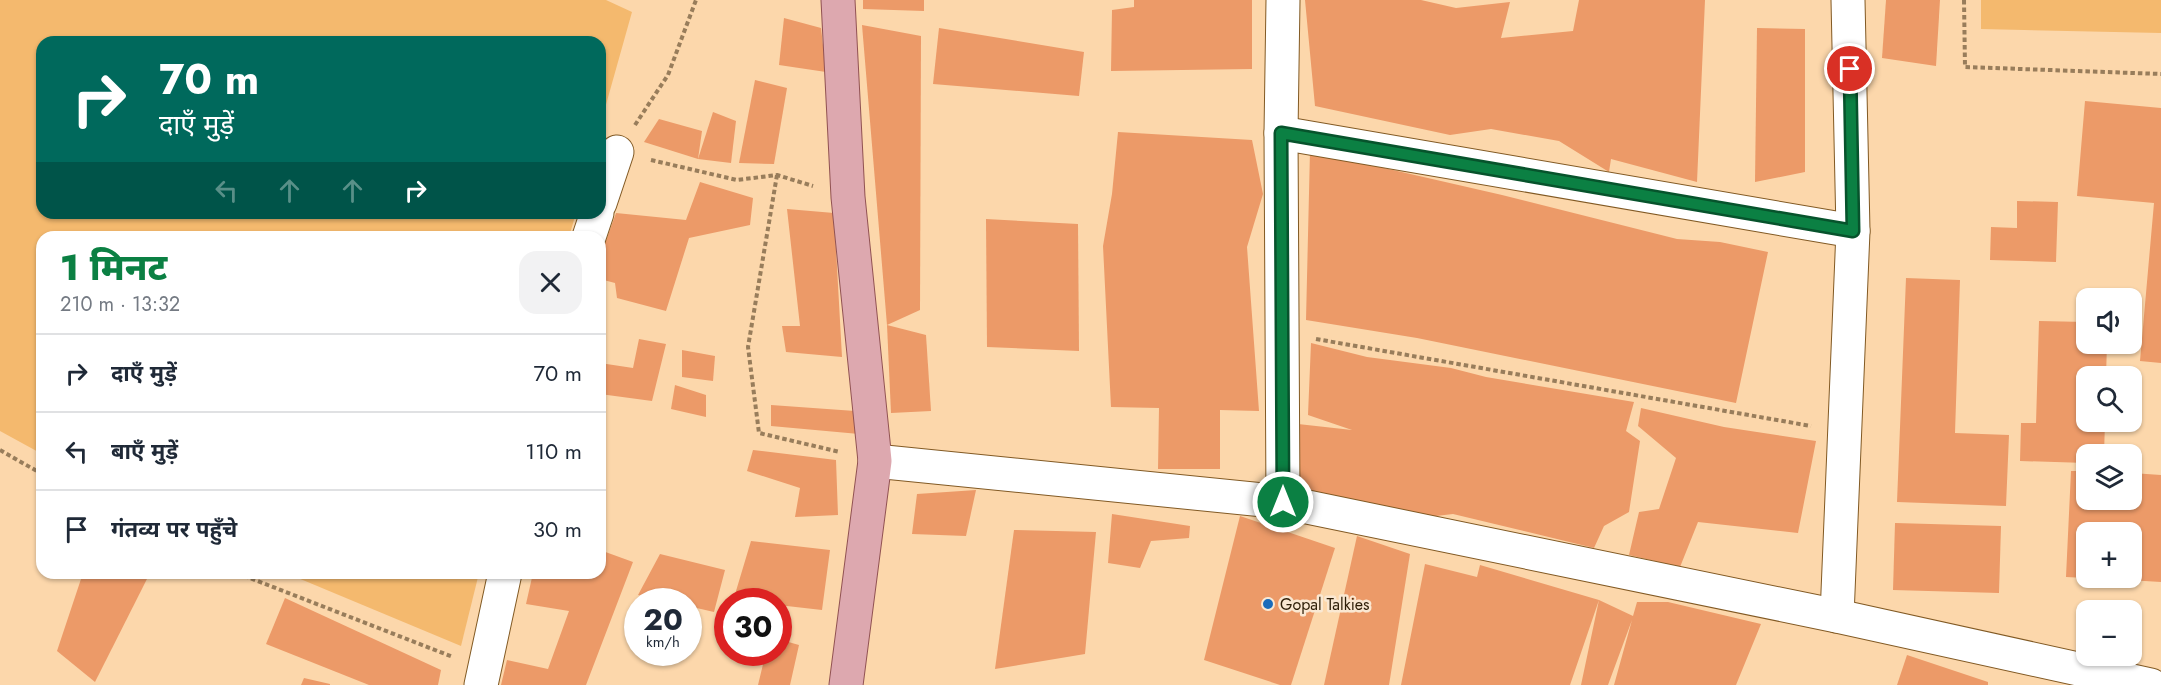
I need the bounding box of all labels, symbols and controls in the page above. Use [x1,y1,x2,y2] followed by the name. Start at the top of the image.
[1824,43,1875,94] pin
[159,49,259,110] text: 70 m
[1833,52,1866,85] icon: arrive
[60,60,138,138] icon: right
[159,105,234,144] text: दाएँ मुड़ें
[210,174,243,207] icon: left
[273,174,306,207] icon: ahead
[336,174,369,207] icon: ahead
[399,174,432,207] icon: right
[60,241,167,293] text: 1 मिनट
[519,251,582,314] button: close
[2076,288,2142,666] map controls
[2076,288,2142,354] button: sound
[60,290,180,319] text: 210 m · 13:32
[60,357,93,390] icon: right
[111,357,177,389] text: दाएँ मुड़ें
[533,357,582,389] text: 70 m
[2076,366,2142,432] button: search
[60,435,93,468] icon: left
[111,435,178,467] text: बाएँ मुड़ें
[525,435,582,467] text: 110 m
[2076,444,2142,510] button: layers
[1251,470,1315,534] position arrow
[60,513,93,546] icon: arrive
[111,513,237,545] text: गंतव्य पर पहुँचे
[533,513,582,545] text: 30 m
[2076,522,2142,588] button: +
[714,588,792,666] speed limit sign: 30
[1280,593,1370,616] place label: Gopal Talkies
[1261,597,1275,611] marker: Gopal Talkies
[643,598,683,641] text: 20
[2076,600,2142,666] button: −
[646,631,680,653] text: km/h

